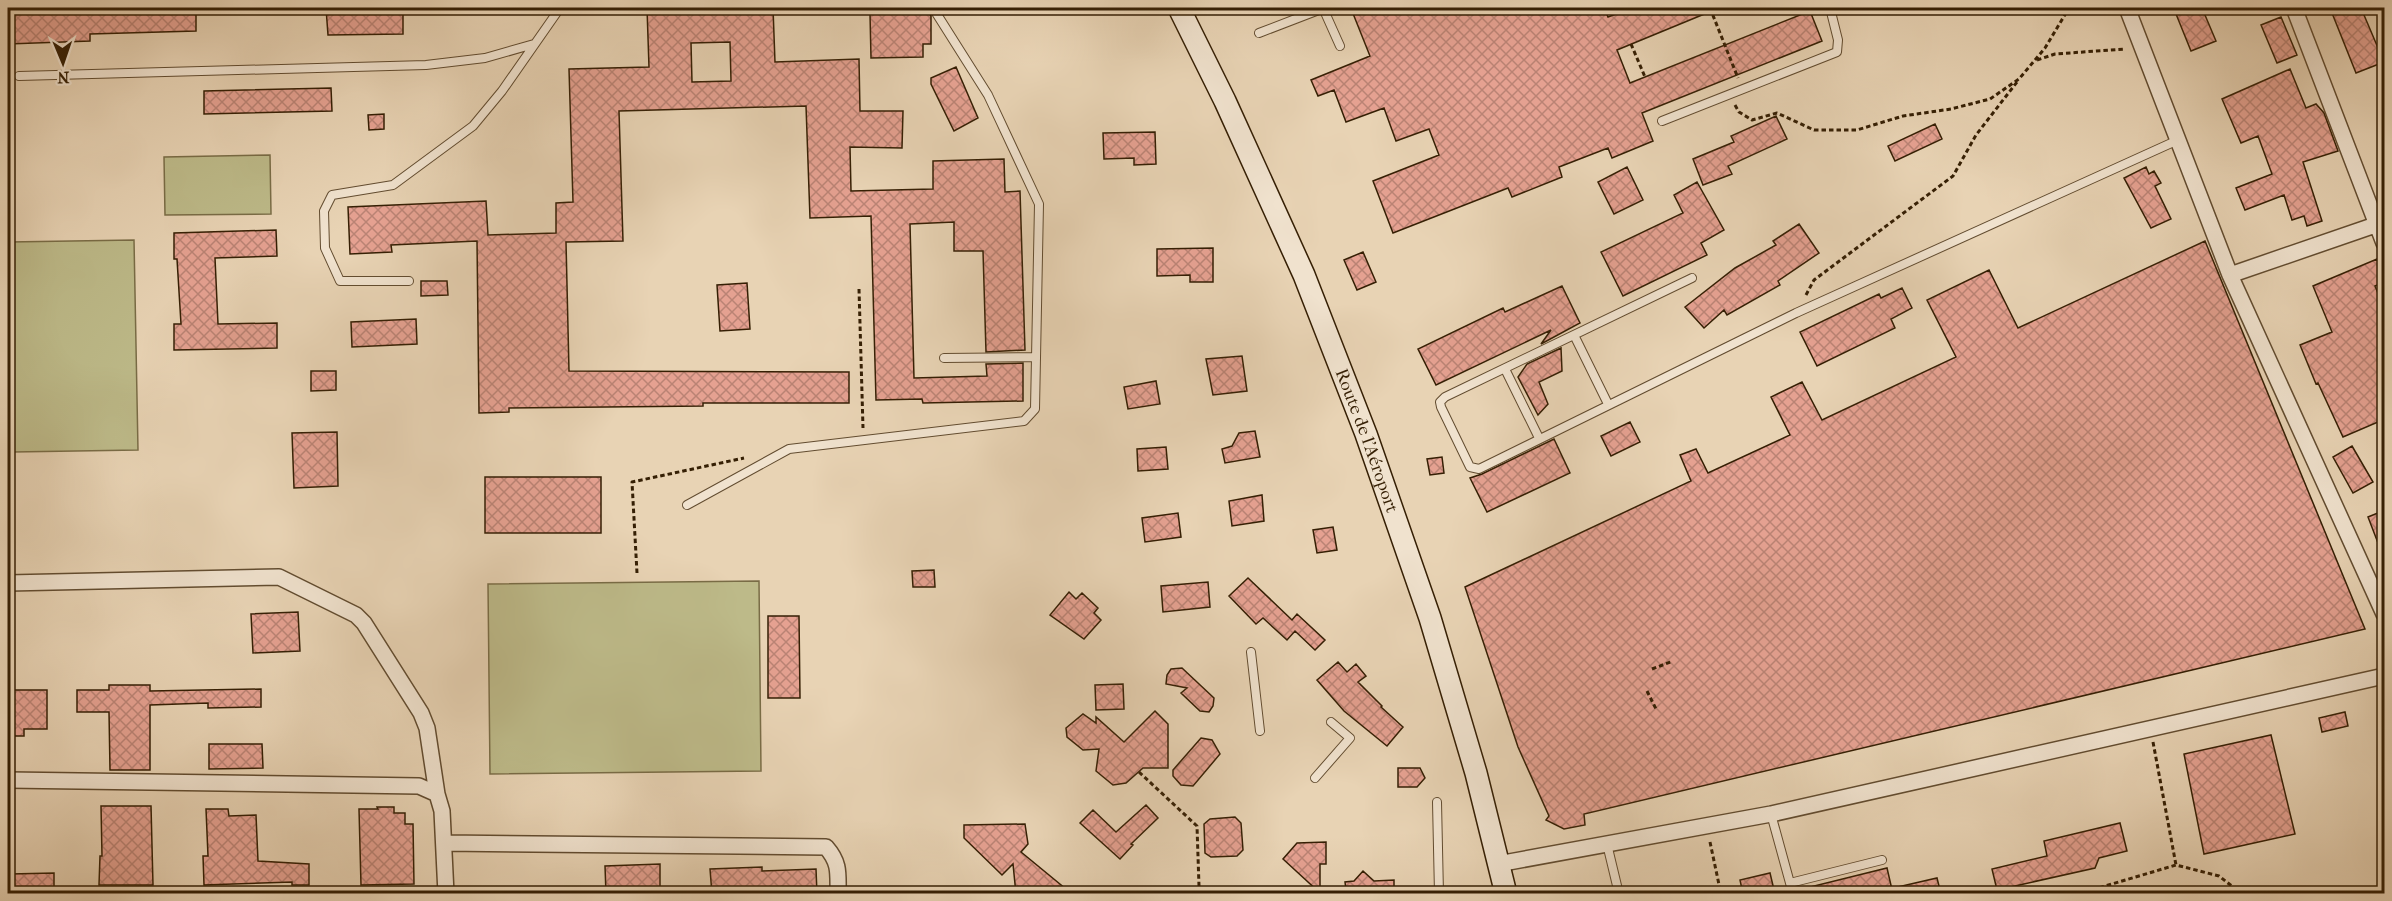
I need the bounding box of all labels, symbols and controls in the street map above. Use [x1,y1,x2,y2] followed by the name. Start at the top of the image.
[33,33,93,93] north arrow
[56,68,70,87] text: N
[1330,366,1403,516] street label: Route de l'Aéroport

